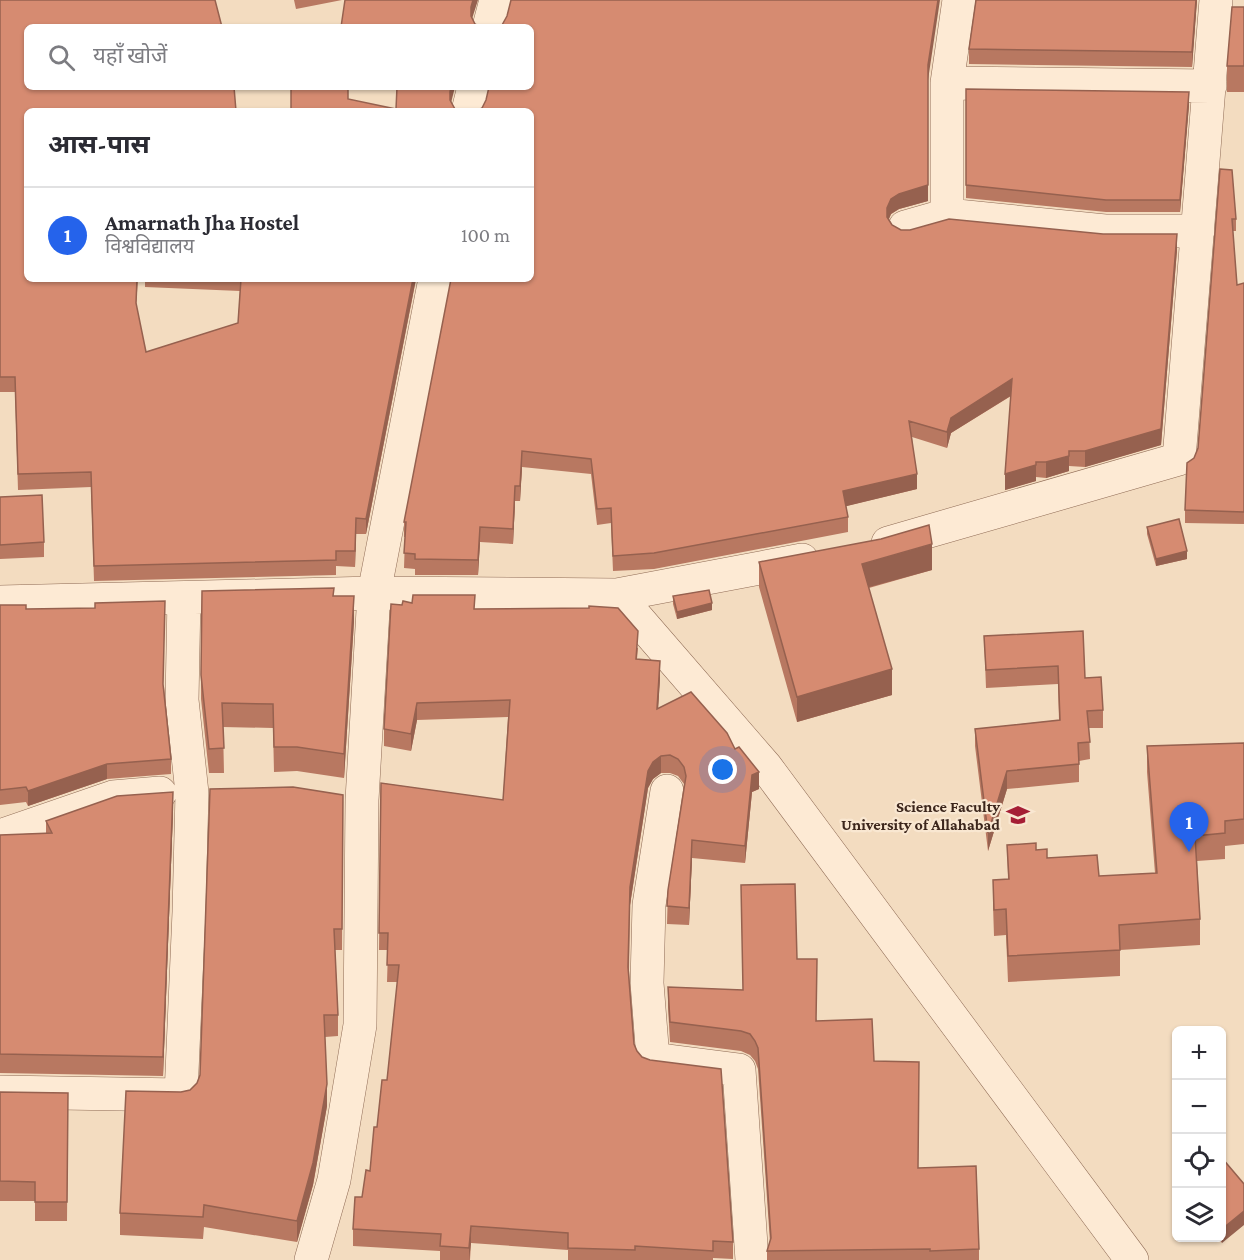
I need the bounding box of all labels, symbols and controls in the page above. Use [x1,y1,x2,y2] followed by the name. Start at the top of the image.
[24,24,534,90] search box
[45,41,78,74] icon: search
[93,43,167,68] text: यहाँ खोजें
[48,130,150,159] text: आस-पास
[105,210,299,235] text: Amarnath Jha Hostel
[64,224,71,246] text: 1
[461,224,510,246] text: 100 m
[105,235,194,257] text: विश्वविद्यालय
[708,755,737,784] your location
[841,798,1000,833] place label: Science Faculty University of Allahabad
[1005,802,1031,828] school or university icon: Science Faculty University of Allahabad
[1170,802,1208,852] pin: 1
[1172,1026,1226,1242] map controls
[1172,1026,1226,1080] button: +
[1172,1080,1226,1134] button: −
[1172,1134,1226,1188] button: locate
[1172,1188,1226,1242] button: layers

